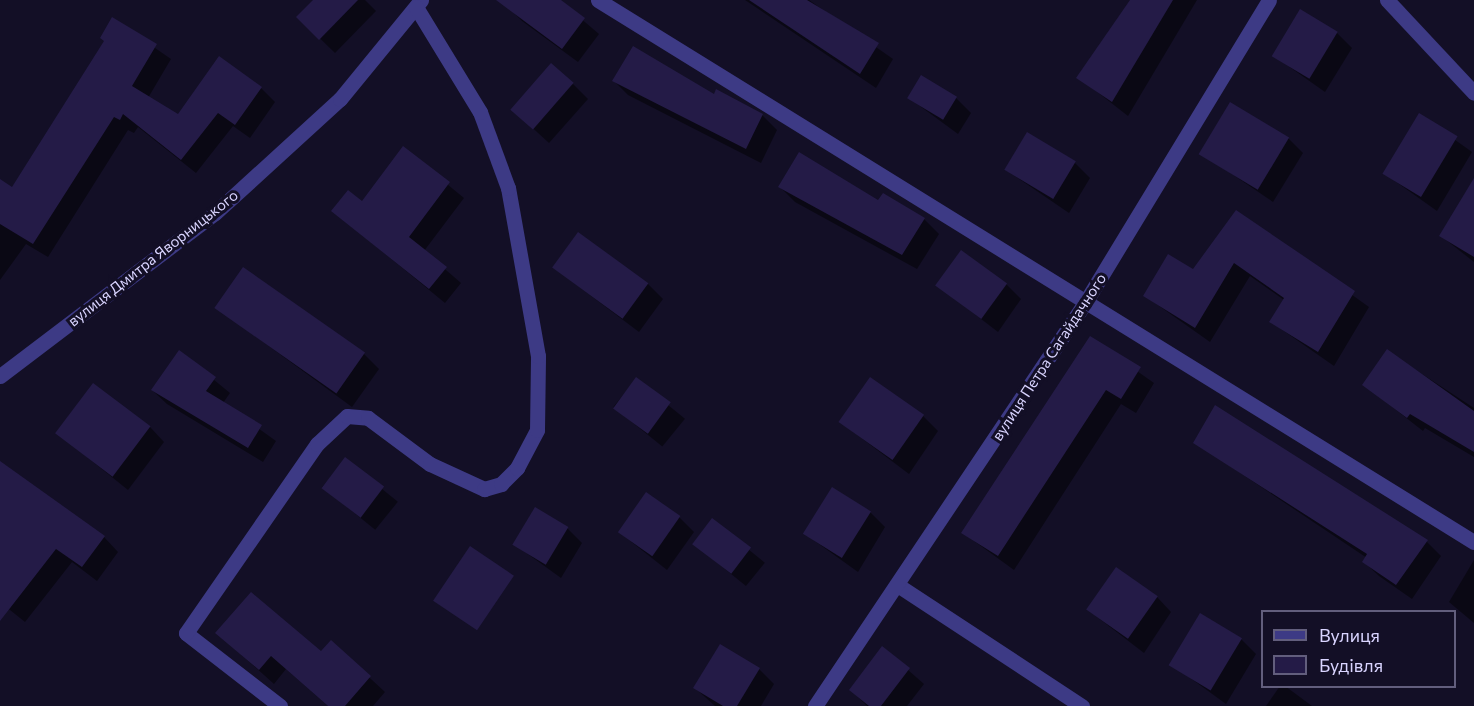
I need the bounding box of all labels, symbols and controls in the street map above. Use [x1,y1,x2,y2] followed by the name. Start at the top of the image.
[64,186,242,330] street label: вулиця Дмитра Яворницького
[988,270,1110,444] street label: вулиця Петра Сагайдачного
[1261,610,1456,688] legend
[1319,624,1380,646] text: Вулиця
[1319,654,1383,676] text: Будівля

